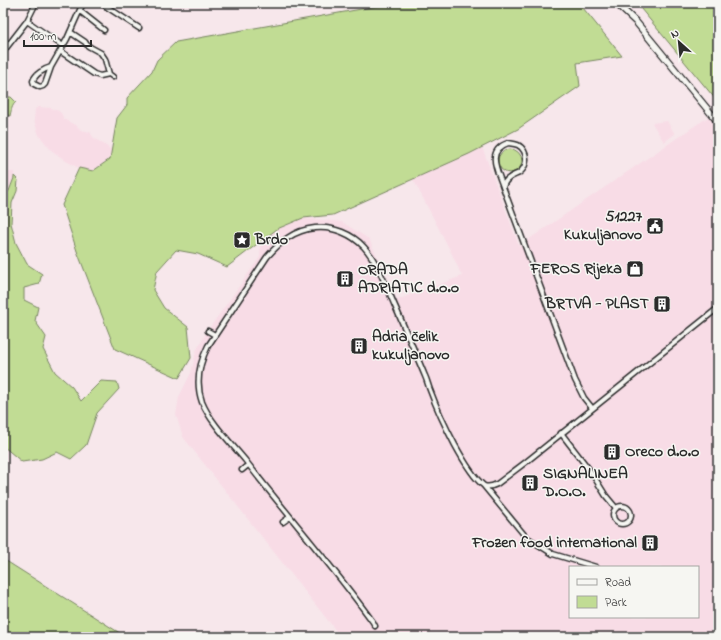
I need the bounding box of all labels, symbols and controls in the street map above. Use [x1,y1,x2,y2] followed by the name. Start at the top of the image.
[24,22,91,48] scale bar
[659,22,699,62] north arrow
[668,25,682,43] text: N
[30,28,57,46] text: 100 m
[564,205,642,247] place label: 51227 Kukuljanovo
[645,216,665,236] public building icon: 51227 Kukuljanovo
[254,228,288,252] place label: Brdo
[232,230,252,250] place icon: Brdo
[529,257,622,281] place label: FEROS Rijeka
[358,258,459,300] place label: ORADA ADRIATIC d.o.o
[625,259,645,279] shop icon: FEROS Rijeka
[335,269,355,289] building icon: ORADA ADRIATIC d.o.o
[544,292,650,316] place label: BRTVA - PLAST
[652,294,672,314] building icon: BRTVA - PLAST
[372,325,449,367] place label: Adria čelik kukuljanovo
[349,336,369,356] building icon: Adria čelik kukuljanovo
[625,440,699,464] place label: Oreco d.o.o
[602,442,622,462] building icon: Oreco d.o.o
[542,462,628,504] place label: SIGNALINEA D.O.O.
[520,473,540,493] building icon: SIGNALINEA D.O.O.
[471,531,637,555] place label: Frozen food international
[640,533,660,553] building icon: Frozen food international
[569,566,699,618] legend
[605,574,631,592] text: Road
[605,594,627,612] text: Park

